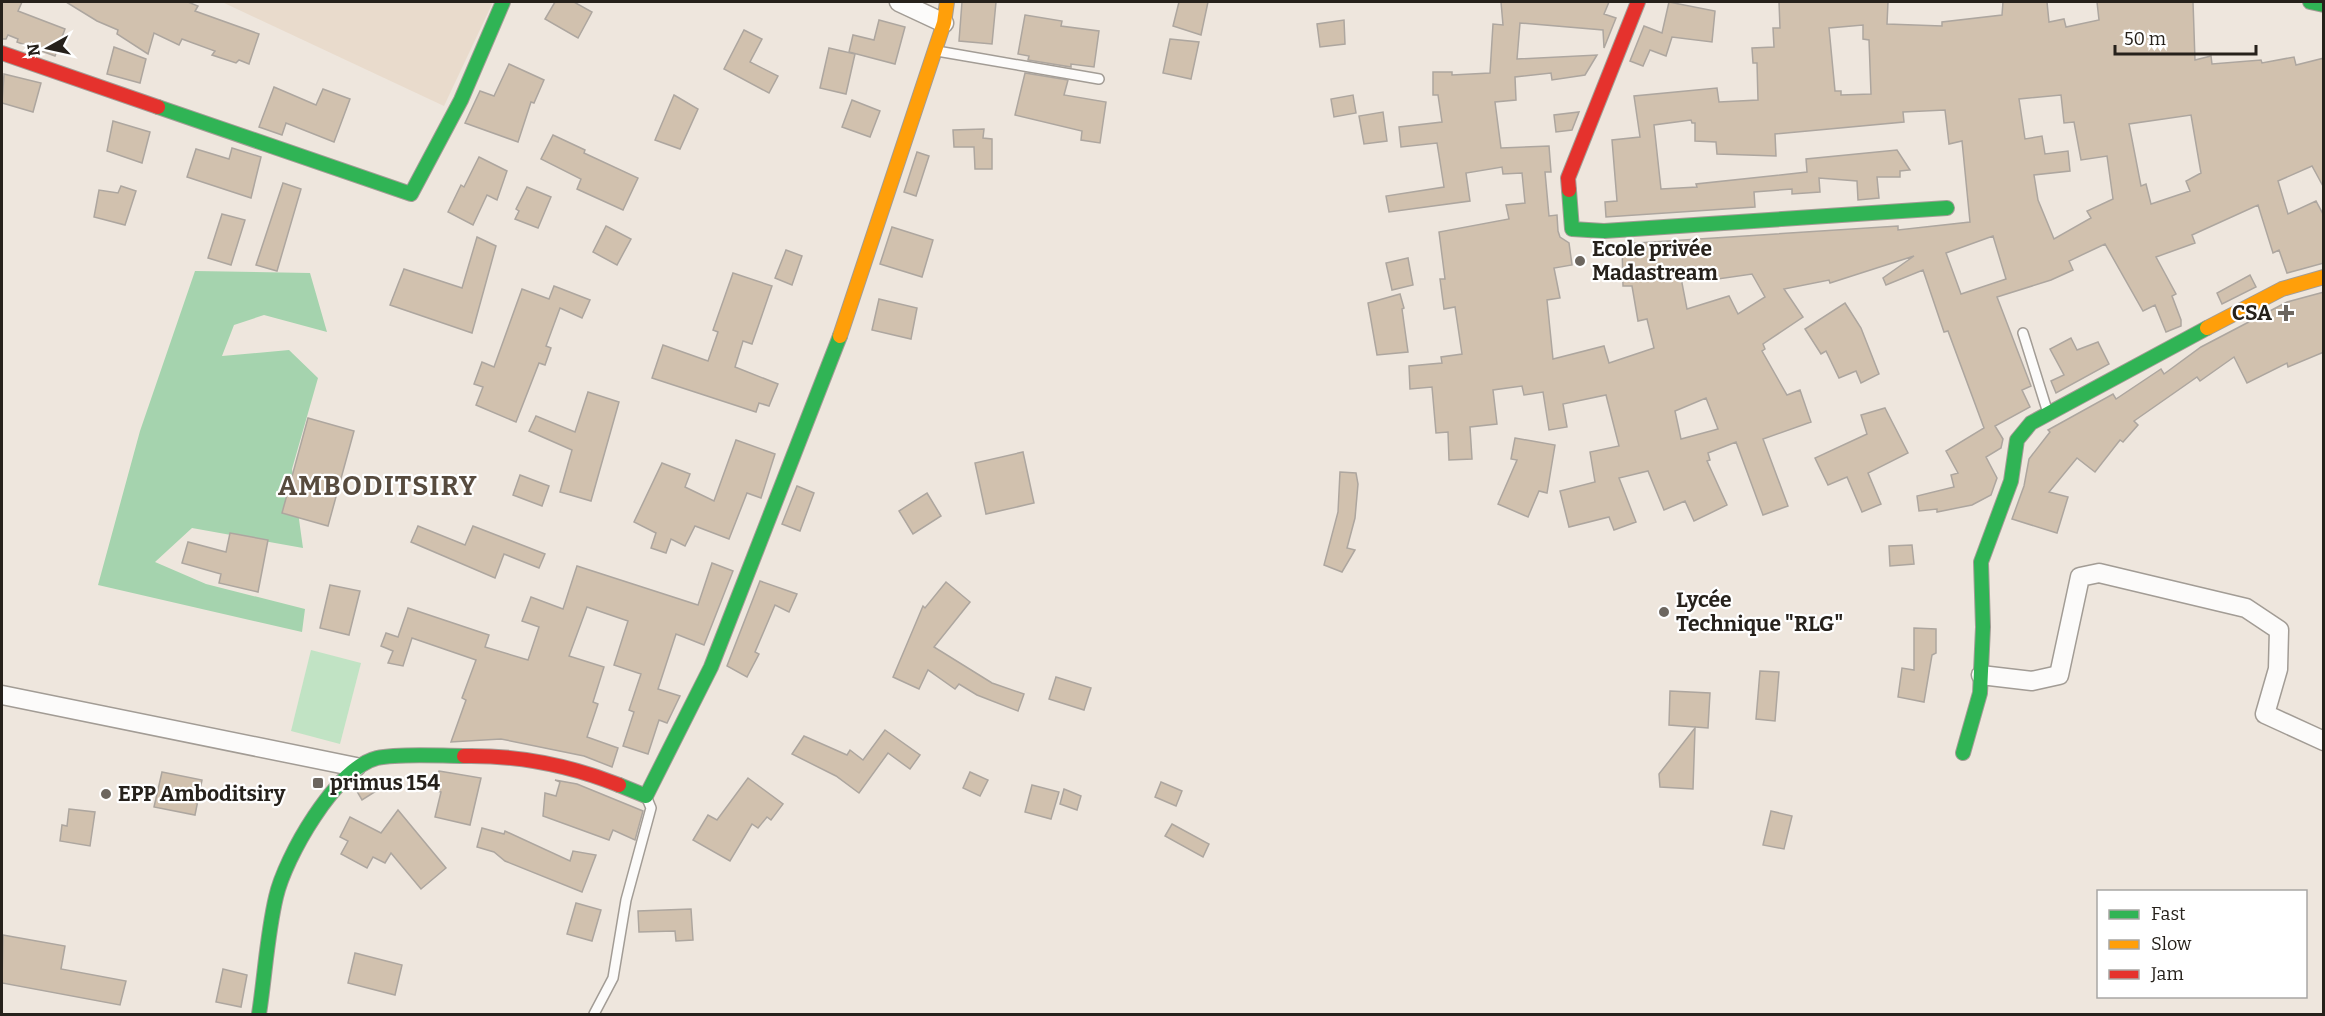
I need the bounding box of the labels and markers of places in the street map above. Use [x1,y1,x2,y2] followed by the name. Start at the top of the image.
[1592,236,1718,286] place label: Ecole privée Madastream
[1573,254,1587,268] marker: Ecole privée Madastream
[2232,300,2272,326] place label: CSA
[2277,304,2295,322] marker: CSA
[1676,587,1843,637] place label: Lycée Technique "RLG"
[1657,605,1671,619] marker: Lycée Technique "RLG"
[330,770,440,796] place label: primus 154
[311,776,325,790] marker: primus 154
[118,781,286,807] place label: EPP Amboditsiry
[99,787,113,801] marker: EPP Amboditsiry

